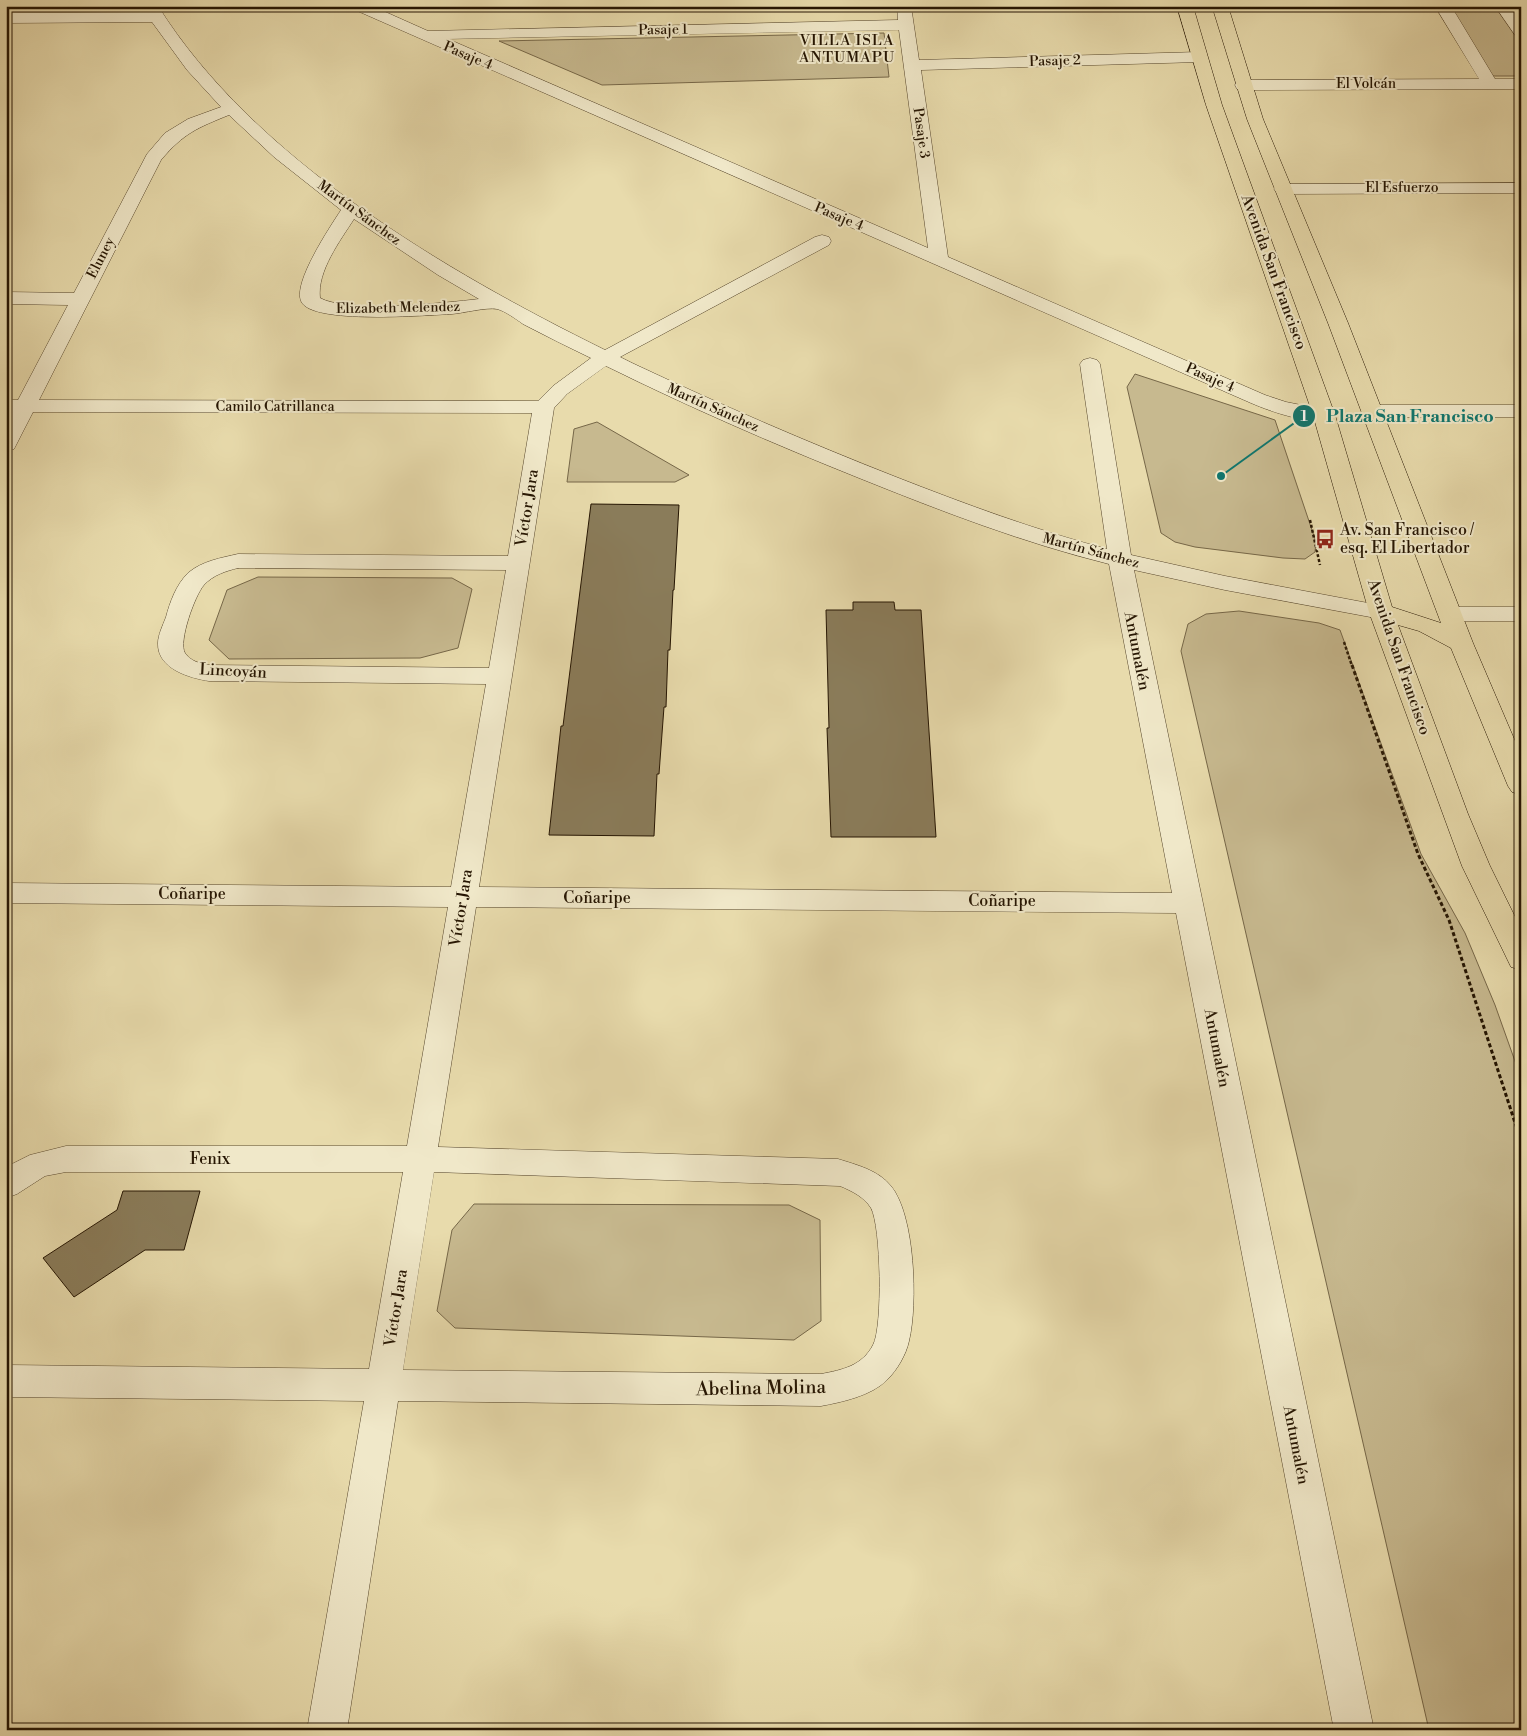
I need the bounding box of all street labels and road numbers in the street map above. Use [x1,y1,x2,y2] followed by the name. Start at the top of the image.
[638,21,688,39] street label: Pasaje 1
[441,38,495,74] street label: Pasaje 4
[1029,51,1081,71] street label: Pasaje 2
[1336,75,1397,93] street label: El Volcán
[909,106,934,160] street label: Pasaje 3
[314,177,405,250] street label: Martín Sánchez
[1365,179,1439,197] street label: El Esfuerzo
[1236,191,1311,352] street label: Avenida San Francisco
[812,199,866,235] street label: Pasaje 4
[83,234,119,282] street label: Eluney
[336,298,461,318] street label: Elizabeth Melendez
[1183,359,1237,397] street label: Pasaje 4
[664,380,762,437] street label: Martín Sánchez
[216,398,335,416] street label: Camilo Catrillanca
[511,467,543,549] street label: Víctor Jara
[1041,529,1142,573] street label: Martín Sánchez
[1363,575,1435,738] street label: Avenida San Francisco
[1119,609,1155,693] street label: Antumalén
[199,659,268,683] street label: Lincoyán
[445,867,477,949] street label: Víctor Jara
[158,884,226,904] street label: Coñaripe
[563,888,631,908] street label: Coñaripe
[968,891,1036,911] street label: Coñaripe
[1199,1006,1235,1090] street label: Antumalén
[190,1149,231,1169] street label: Fenix
[380,1267,412,1349] street label: Víctor Jara
[695,1375,827,1401] street label: Abelina Molina
[1278,1403,1314,1487] street label: Antumalén

